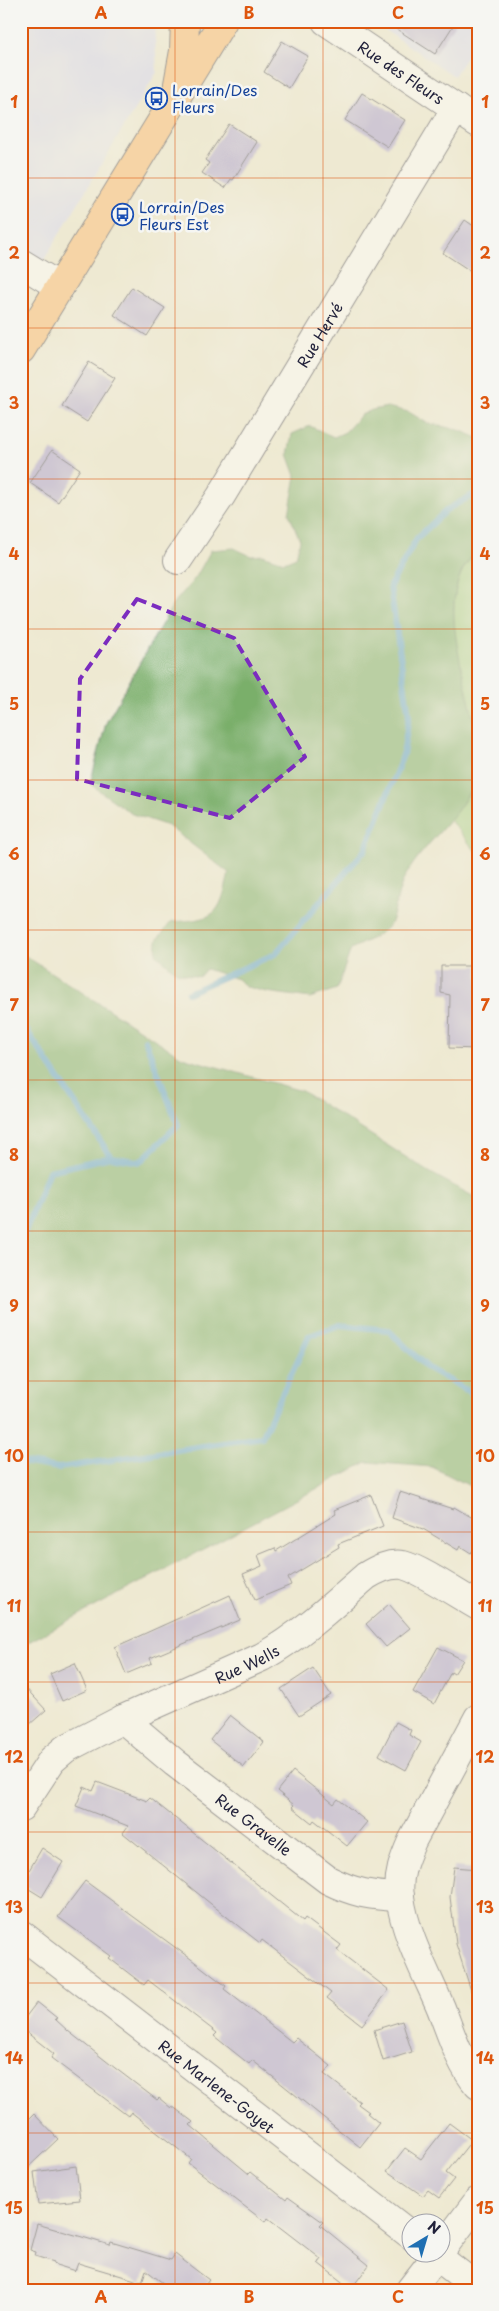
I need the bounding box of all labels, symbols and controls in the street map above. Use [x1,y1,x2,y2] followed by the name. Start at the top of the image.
[95,0,108,24] text: A
[244,0,255,24] text: B
[392,0,404,24] text: C
[354,34,450,109] street label: Rue des Fleurs
[172,78,257,118] place label: Lorrain/Des Fleurs
[144,86,168,110] bus stop icon: Lorrain/Des Fleurs
[10,89,18,113] text: 1
[481,89,489,113] text: 1
[139,195,224,235] place label: Lorrain/Des Fleurs Est
[111,203,135,227] bus stop icon: Lorrain/Des Fleurs Est
[8,240,20,264] text: 2
[479,240,491,264] text: 2
[290,297,347,371] street label: Rue Hervé
[9,390,19,414] text: 3
[480,390,490,414] text: 3
[9,541,20,565] text: 4
[480,541,491,565] text: 4
[9,691,19,715] text: 5
[480,691,490,715] text: 5
[8,841,20,865] text: 6
[479,841,491,865] text: 6
[9,992,19,1016] text: 7
[480,992,490,1016] text: 7
[9,1142,19,1166] text: 8
[480,1142,490,1166] text: 8
[9,1293,19,1317] text: 9
[480,1293,490,1317] text: 9
[4,1443,24,1467] text: 10
[475,1443,495,1467] text: 10
[7,1593,21,1617] text: 11
[478,1593,492,1617] text: 11
[211,1638,283,1688] street label: Rue Wells
[5,1744,23,1768] text: 12
[476,1744,494,1768] text: 12
[211,1787,297,1860] street label: Rue Gravelle
[5,1894,23,1918] text: 13
[476,1894,494,1918] text: 13
[154,2033,280,2138] street label: Rue Marlene-Goyet
[5,2045,23,2069] text: 14
[476,2045,494,2069] text: 14
[5,2195,23,2219] text: 15
[476,2195,494,2219] text: 15
[402,2214,452,2264] north arrow
[423,2216,445,2239] text: N
[95,2284,108,2308] text: A
[244,2284,255,2308] text: B
[392,2284,404,2308] text: C

